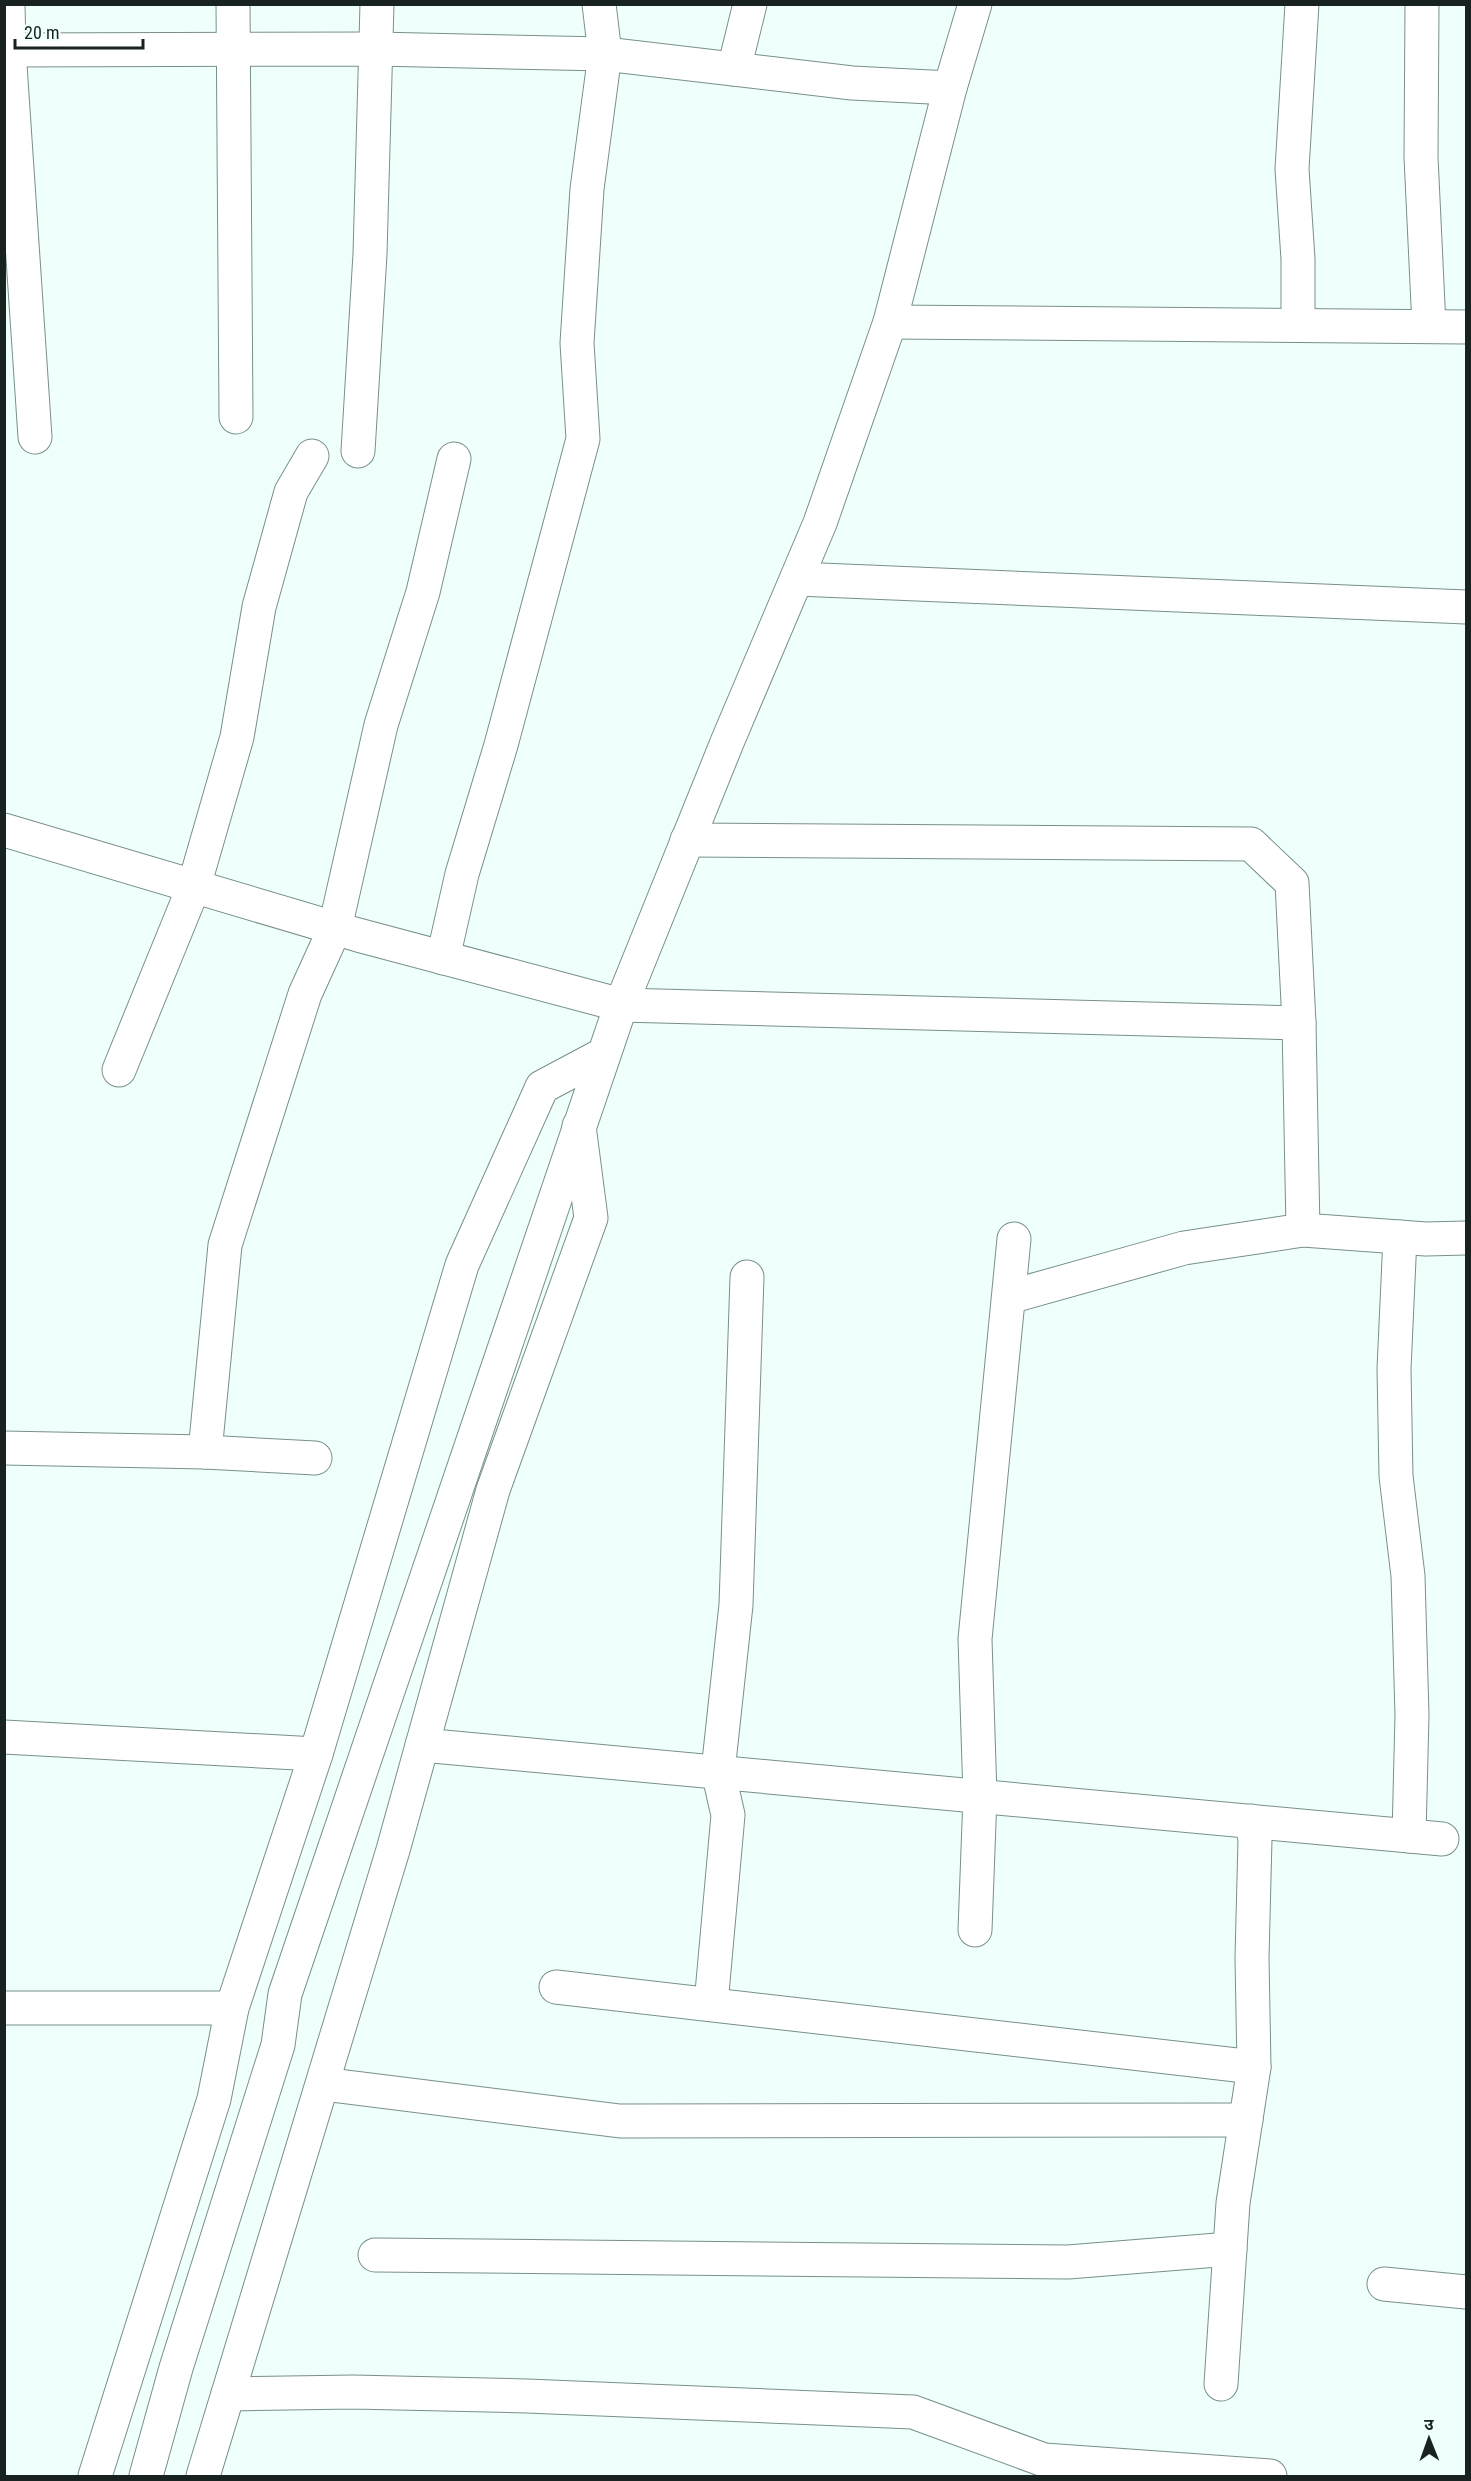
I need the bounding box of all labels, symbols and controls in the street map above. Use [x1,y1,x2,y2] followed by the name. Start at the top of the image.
[15,12,142,50] scale bar
[24,22,59,43] text: 20 m
[1399,2409,1459,2469] north arrow
[1424,2415,1434,2434] text: उ

